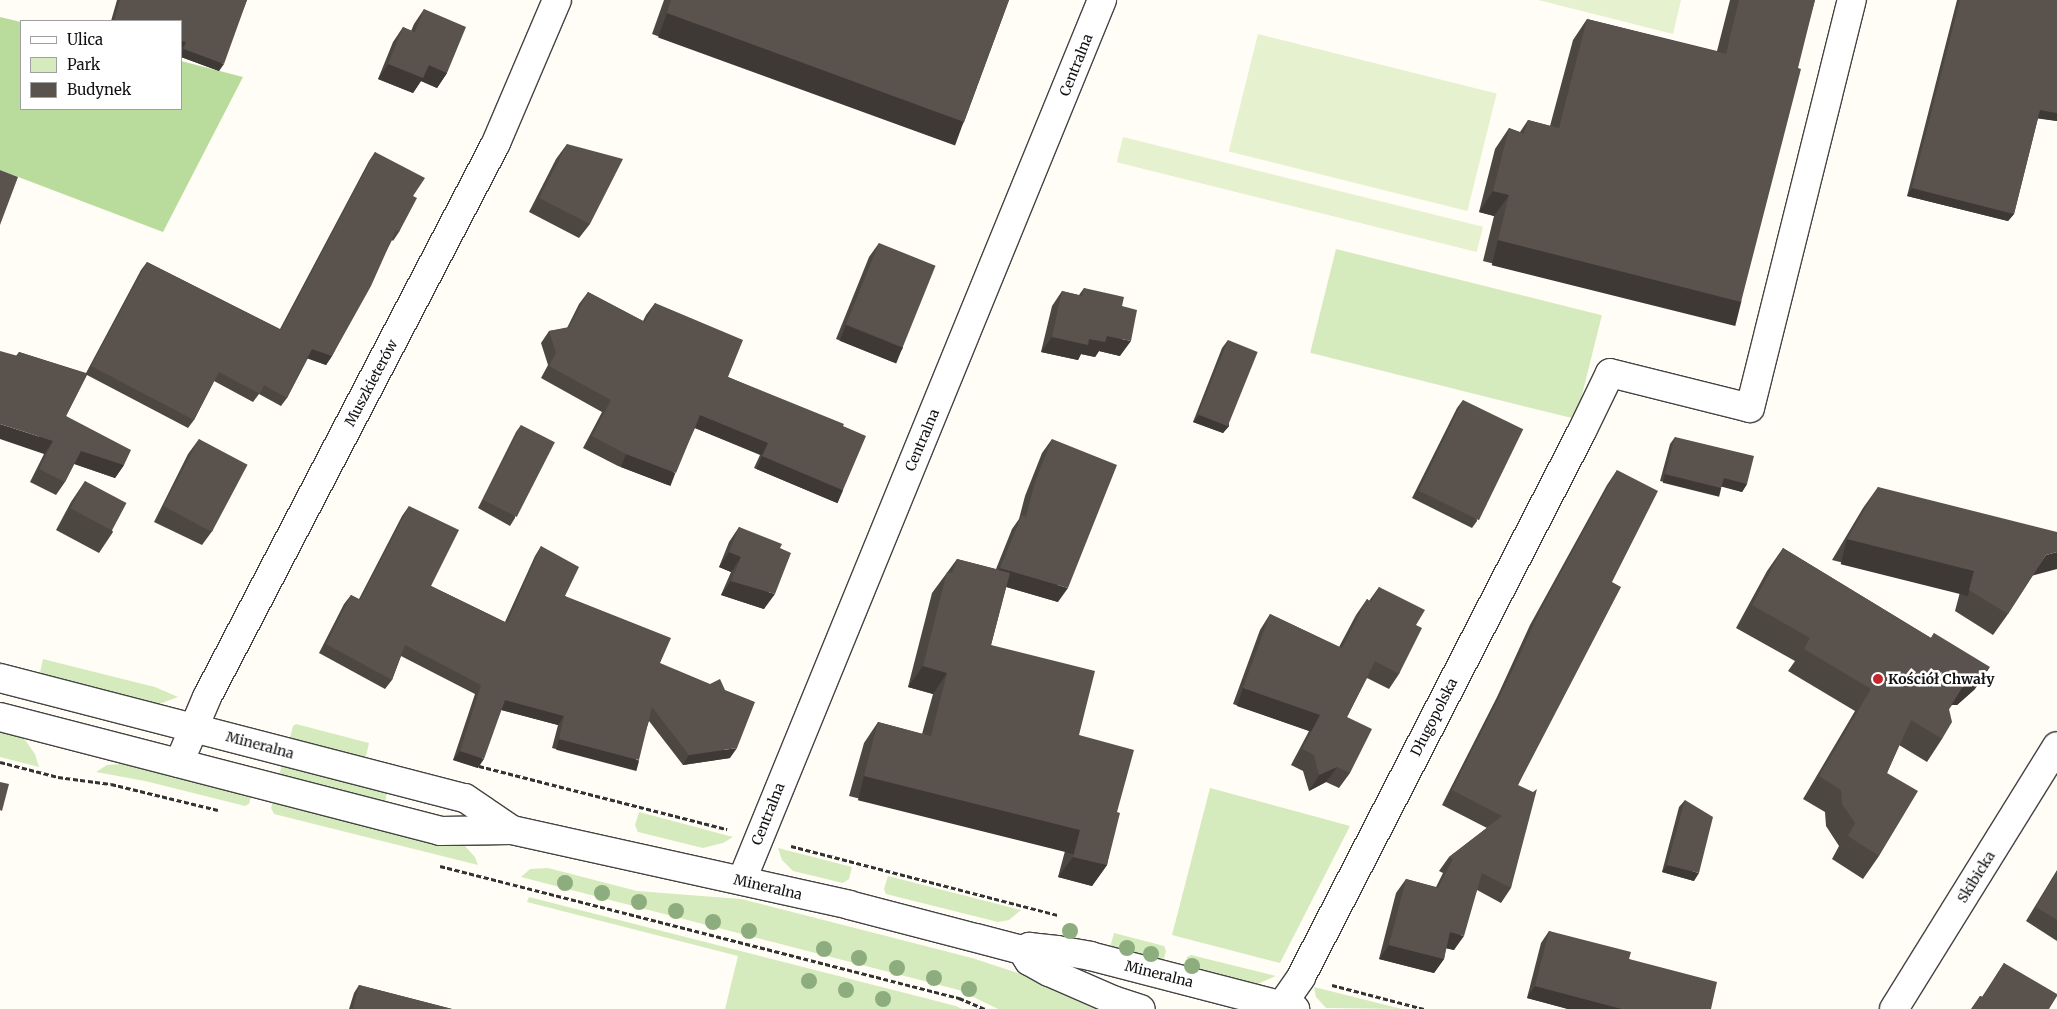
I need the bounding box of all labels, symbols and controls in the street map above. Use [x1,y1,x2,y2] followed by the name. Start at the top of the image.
[20,20,182,110] legend
[67,30,103,49] text: Ulica
[1056,31,1096,99] street label: Centralna
[67,55,100,74] text: Park
[67,80,131,99] text: Budynek
[341,337,401,429] street label: Muszkieterów
[901,406,943,474] street label: Centralna
[1888,671,1994,687] place label: Kościół Chwały
[1872,673,1884,685] marker: Kościół Chwały
[1407,675,1461,759] street label: Długopolska
[224,728,296,762] street label: Mineralna
[748,780,788,848] street label: Centralna
[1954,848,1998,906] street label: Skibicka
[732,871,804,903] street label: Mineralna
[1123,957,1195,991] street label: Mineralna

